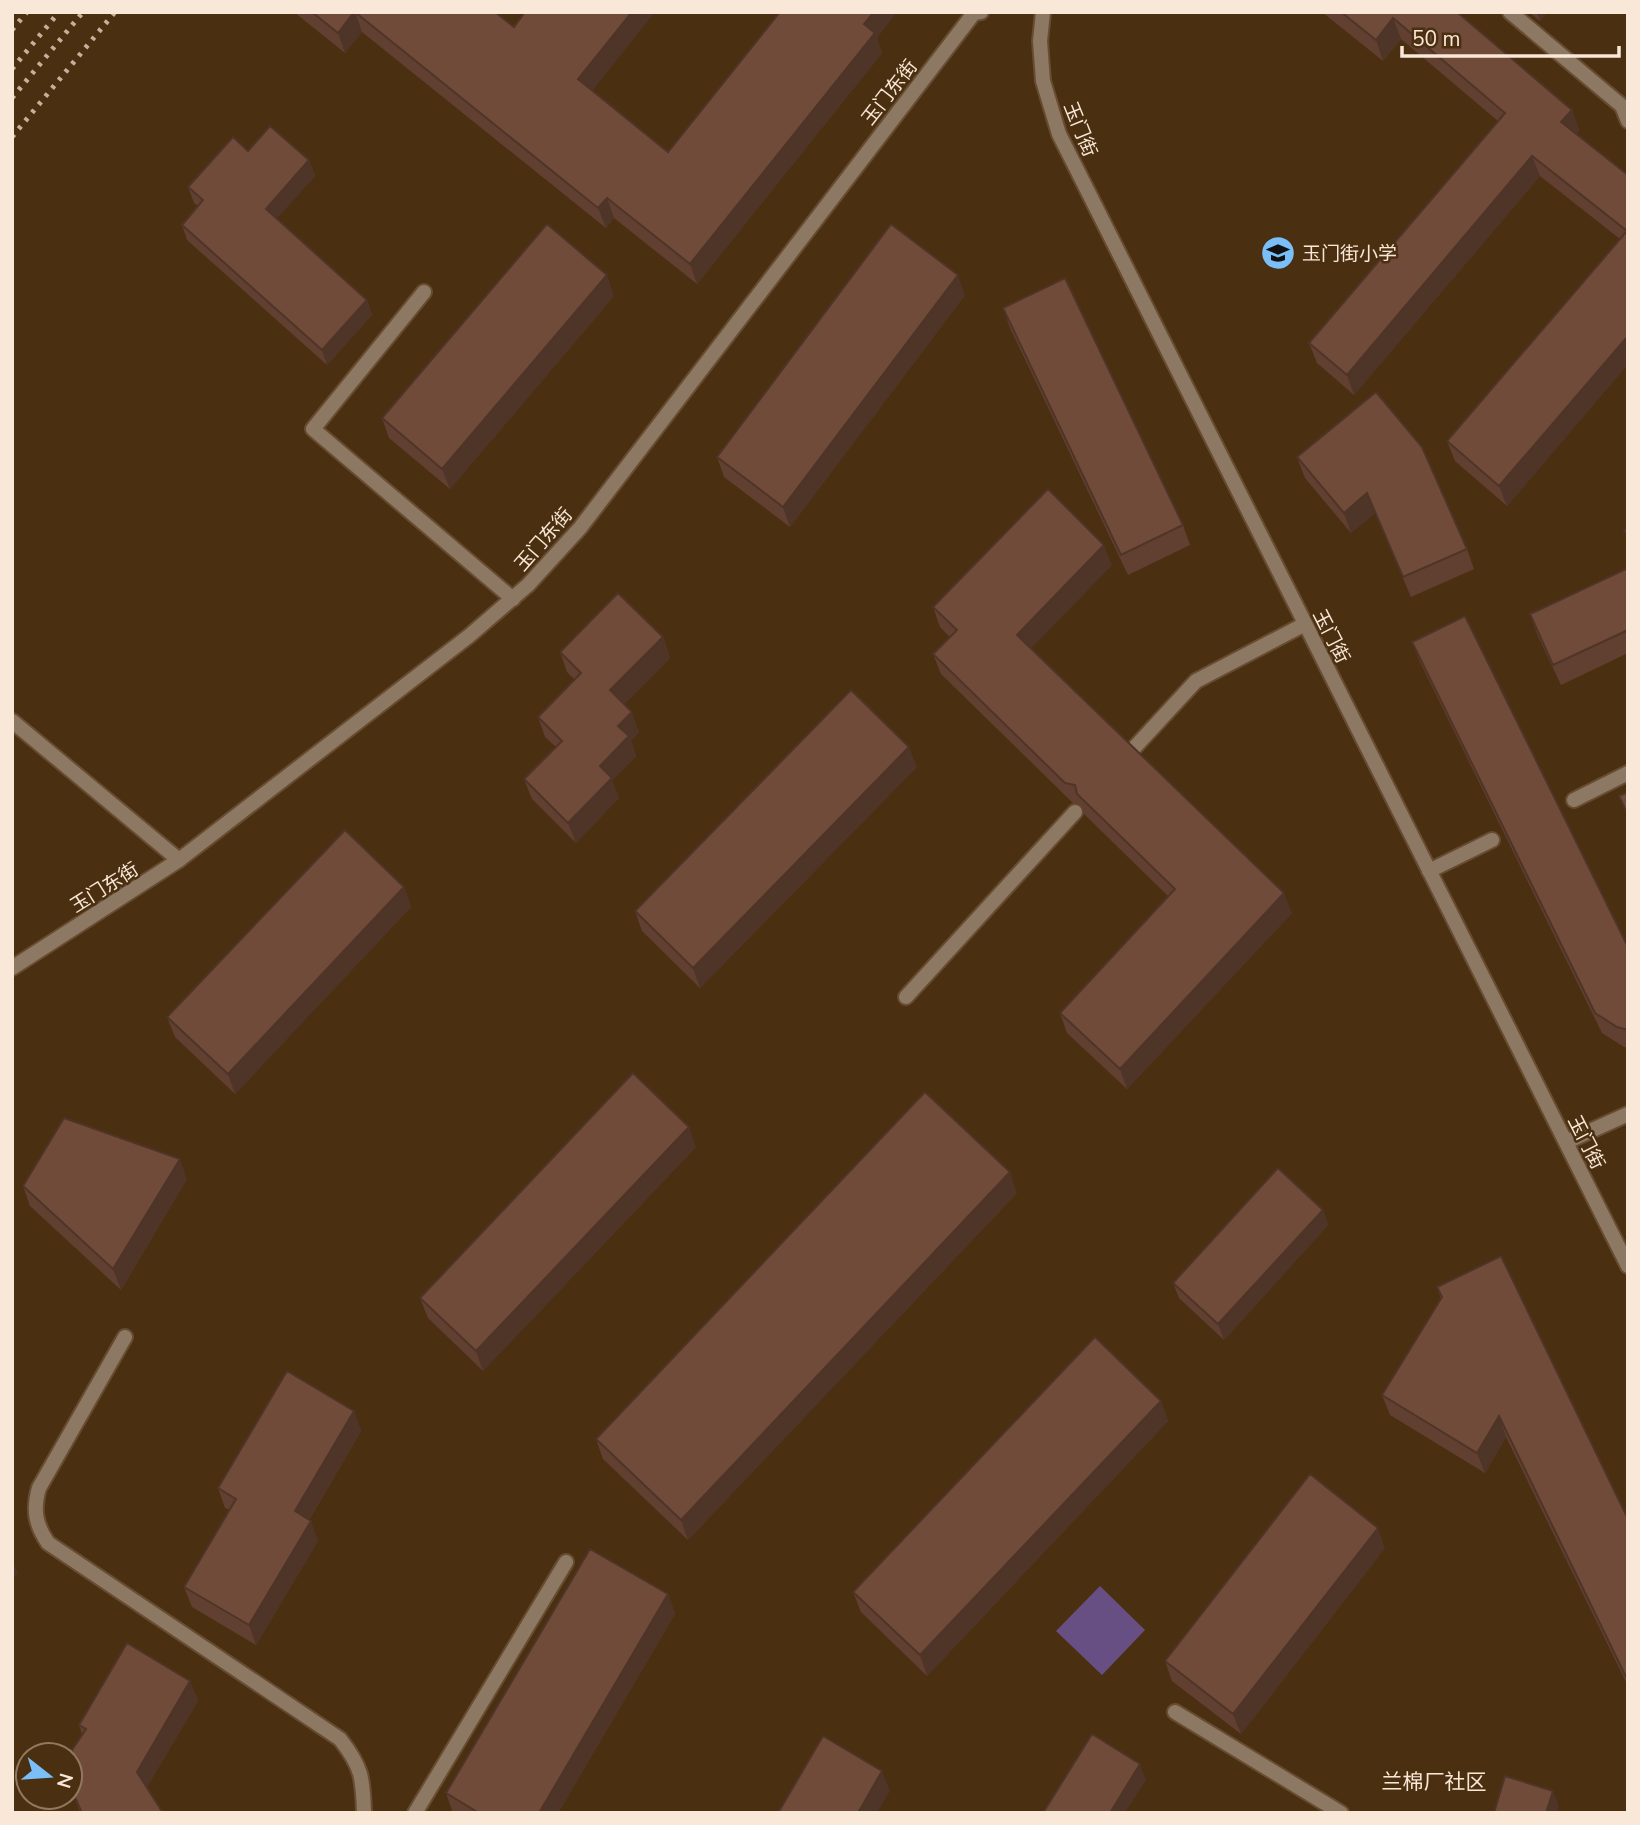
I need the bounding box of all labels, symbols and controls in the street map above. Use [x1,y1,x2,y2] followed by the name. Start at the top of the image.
[1402,14,1619,58] scale bar
[1412,25,1461,53] text: 50 m
[856,55,923,131] street label: 玉门东街
[1057,98,1103,161] street label: 玉门街
[1259,234,1297,272] school or university icon: 玉门街小学
[1302,241,1397,267] place label: 玉门街小学
[509,502,579,577] street label: 玉门东街
[1307,605,1356,668] street label: 玉门街
[65,857,144,919] street label: 玉门东街
[1562,1111,1611,1174] street label: 玉门街
[14,1741,84,1811] north arrow
[1382,1768,1487,1796] district label: 兰棉厂社区
[50,1770,79,1791] text: N

